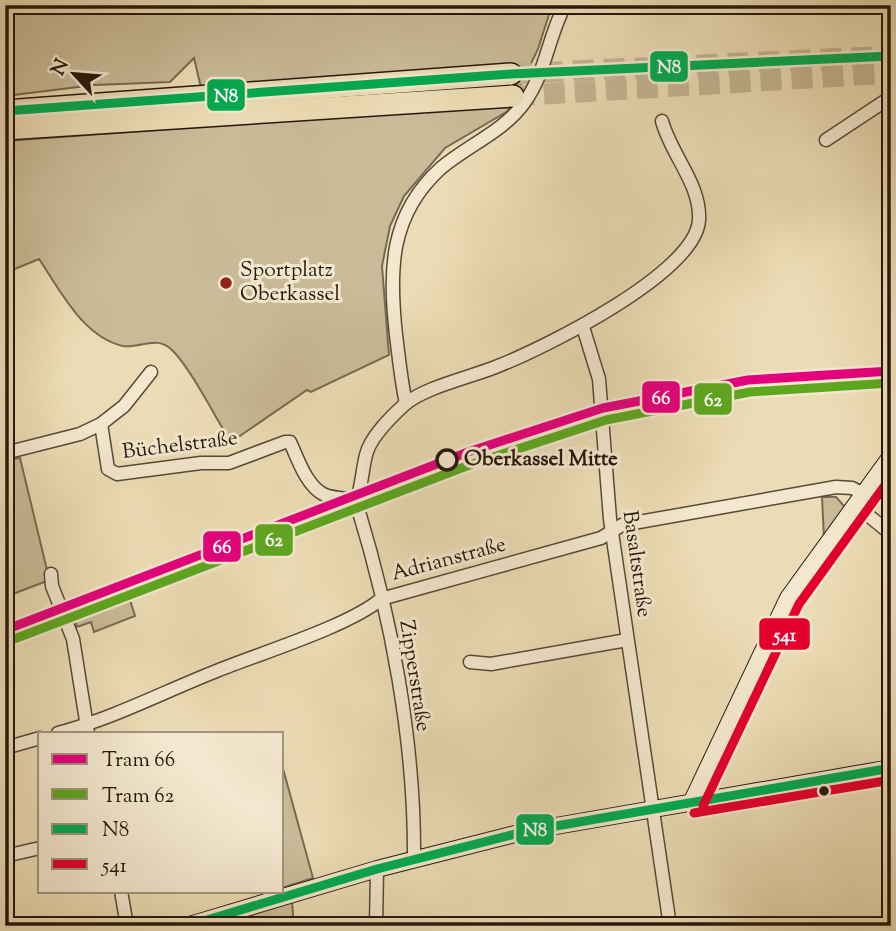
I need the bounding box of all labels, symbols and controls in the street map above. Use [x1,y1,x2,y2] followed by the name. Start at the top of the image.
[38,38,108,108] north arrow
[649,50,689,83] line badge: N8
[46,55,76,80] text: N
[657,55,682,82] text: N8
[206,78,246,112] line badge: N8
[214,84,239,111] text: N8
[240,256,340,310] place label: Sportplatz Oberkassel
[218,275,234,291] marker: Sportplatz Oberkassel
[641,380,681,414] line badge: 66
[693,382,733,416] line badge: 62
[652,386,670,413] text: 66
[704,388,722,415] text: 62
[120,424,240,468] street label: Büchelstraße
[464,445,618,475] place label: Oberkassel Mitte
[436,449,458,471] marker: Oberkassel Mitte
[614,509,658,619] street label: Basaltstraße
[254,523,294,557] line badge: 62
[265,528,283,555] text: 62
[202,530,242,563] line badge: 66
[388,530,510,590] street label: Adrianstraße
[213,535,231,562] text: 66
[758,617,811,651] line badge: 541
[390,618,438,734] street label: Zipperstraße
[772,623,797,650] text: 541
[38,732,284,892] legend
[102,746,175,776] text: Tram 66
[102,782,175,812] text: Tram 62
[817,784,831,798] unlabelled marker
[515,813,555,846] line badge: N8
[102,816,129,846] text: N8
[523,818,548,845] text: N8
[101,852,127,882] text: 541

